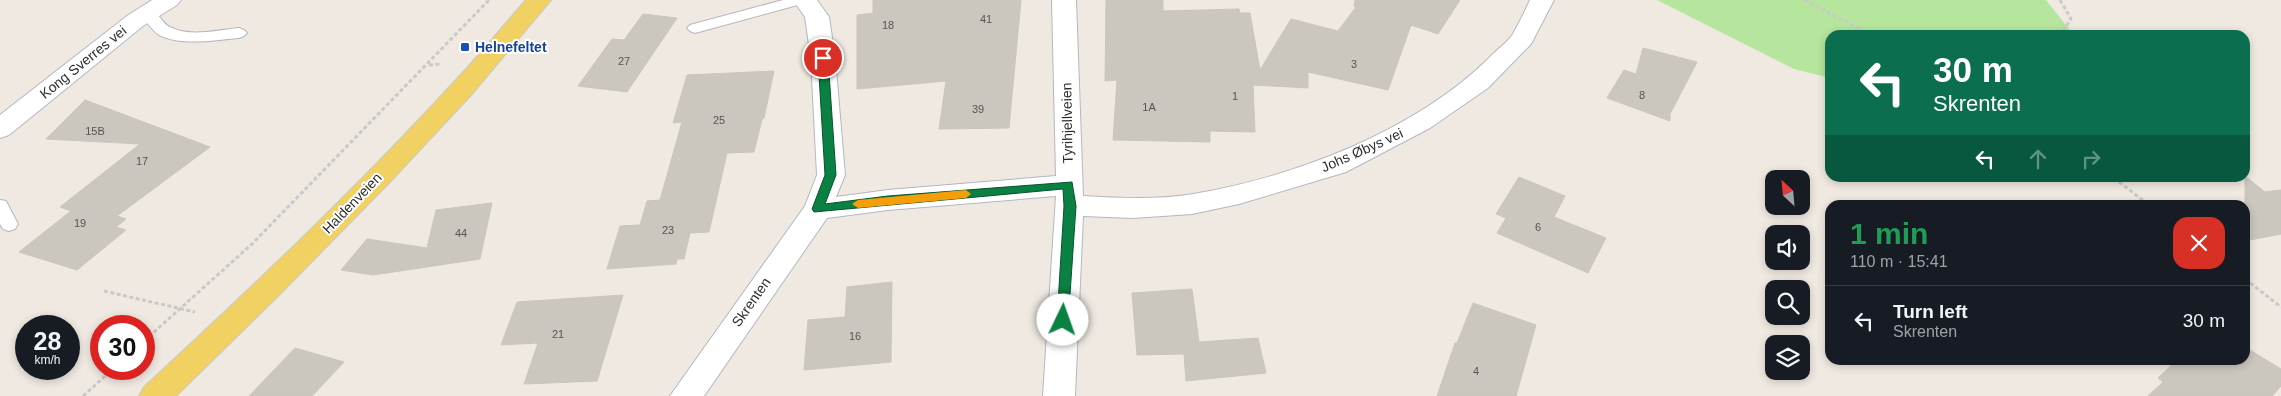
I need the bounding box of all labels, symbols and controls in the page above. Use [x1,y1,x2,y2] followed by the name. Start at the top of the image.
[980,13,992,25] house number: 41
[882,19,894,31] house number: 18
[37,22,129,102] street label: Kong Sverres vei
[802,37,844,79] pin
[475,39,547,55] place label: Helnefeltet
[459,41,471,53] marker: Helnefeltet
[809,44,837,72] icon: arrive
[1850,50,1915,115] icon: left
[1933,50,2013,89] text: 30 m
[618,55,630,67] house number: 27
[1351,58,1357,70] house number: 3
[1058,82,1076,164] street label: Tyrihjellveien
[1639,89,1645,101] house number: 8
[1232,90,1238,102] house number: 1
[1933,91,2021,116] text: Skrenten
[1142,101,1156,113] house number: 1A
[972,103,984,115] house number: 39
[713,114,725,126] house number: 25
[85,125,105,137] house number: 15B
[1319,125,1405,175] street label: Johs Øbys vei
[1971,145,1999,173] icon: left
[2024,145,2052,173] icon: ahead
[2077,145,2105,173] icon: right
[136,155,148,167] house number: 17
[319,169,385,237] street label: Haldenveien
[1765,170,1810,215] north arrow
[1765,170,1810,380] map controls
[74,217,86,229] house number: 19
[1850,217,1928,250] text: 1 min
[2173,217,2225,269] button: close
[1535,221,1541,233] house number: 6
[662,224,674,236] house number: 23
[1765,225,1810,270] button: sound
[455,227,467,239] house number: 44
[1850,253,1948,270] text: 110 m · 15:41
[728,274,774,330] street label: Skrenten
[1765,280,1810,325] button: search
[1036,293,1088,345] position arrow
[1893,301,1968,322] text: Turn left
[1850,307,1878,335] icon: left
[2183,310,2225,331] text: 30 m
[90,315,155,380] speed limit sign: 30
[1893,323,1957,340] text: Skrenten
[34,327,61,355] text: 28
[552,328,564,340] house number: 21
[849,330,861,342] house number: 16
[1765,335,1810,380] button: layers
[34,353,61,367] text: km/h
[1473,365,1479,377] house number: 4

